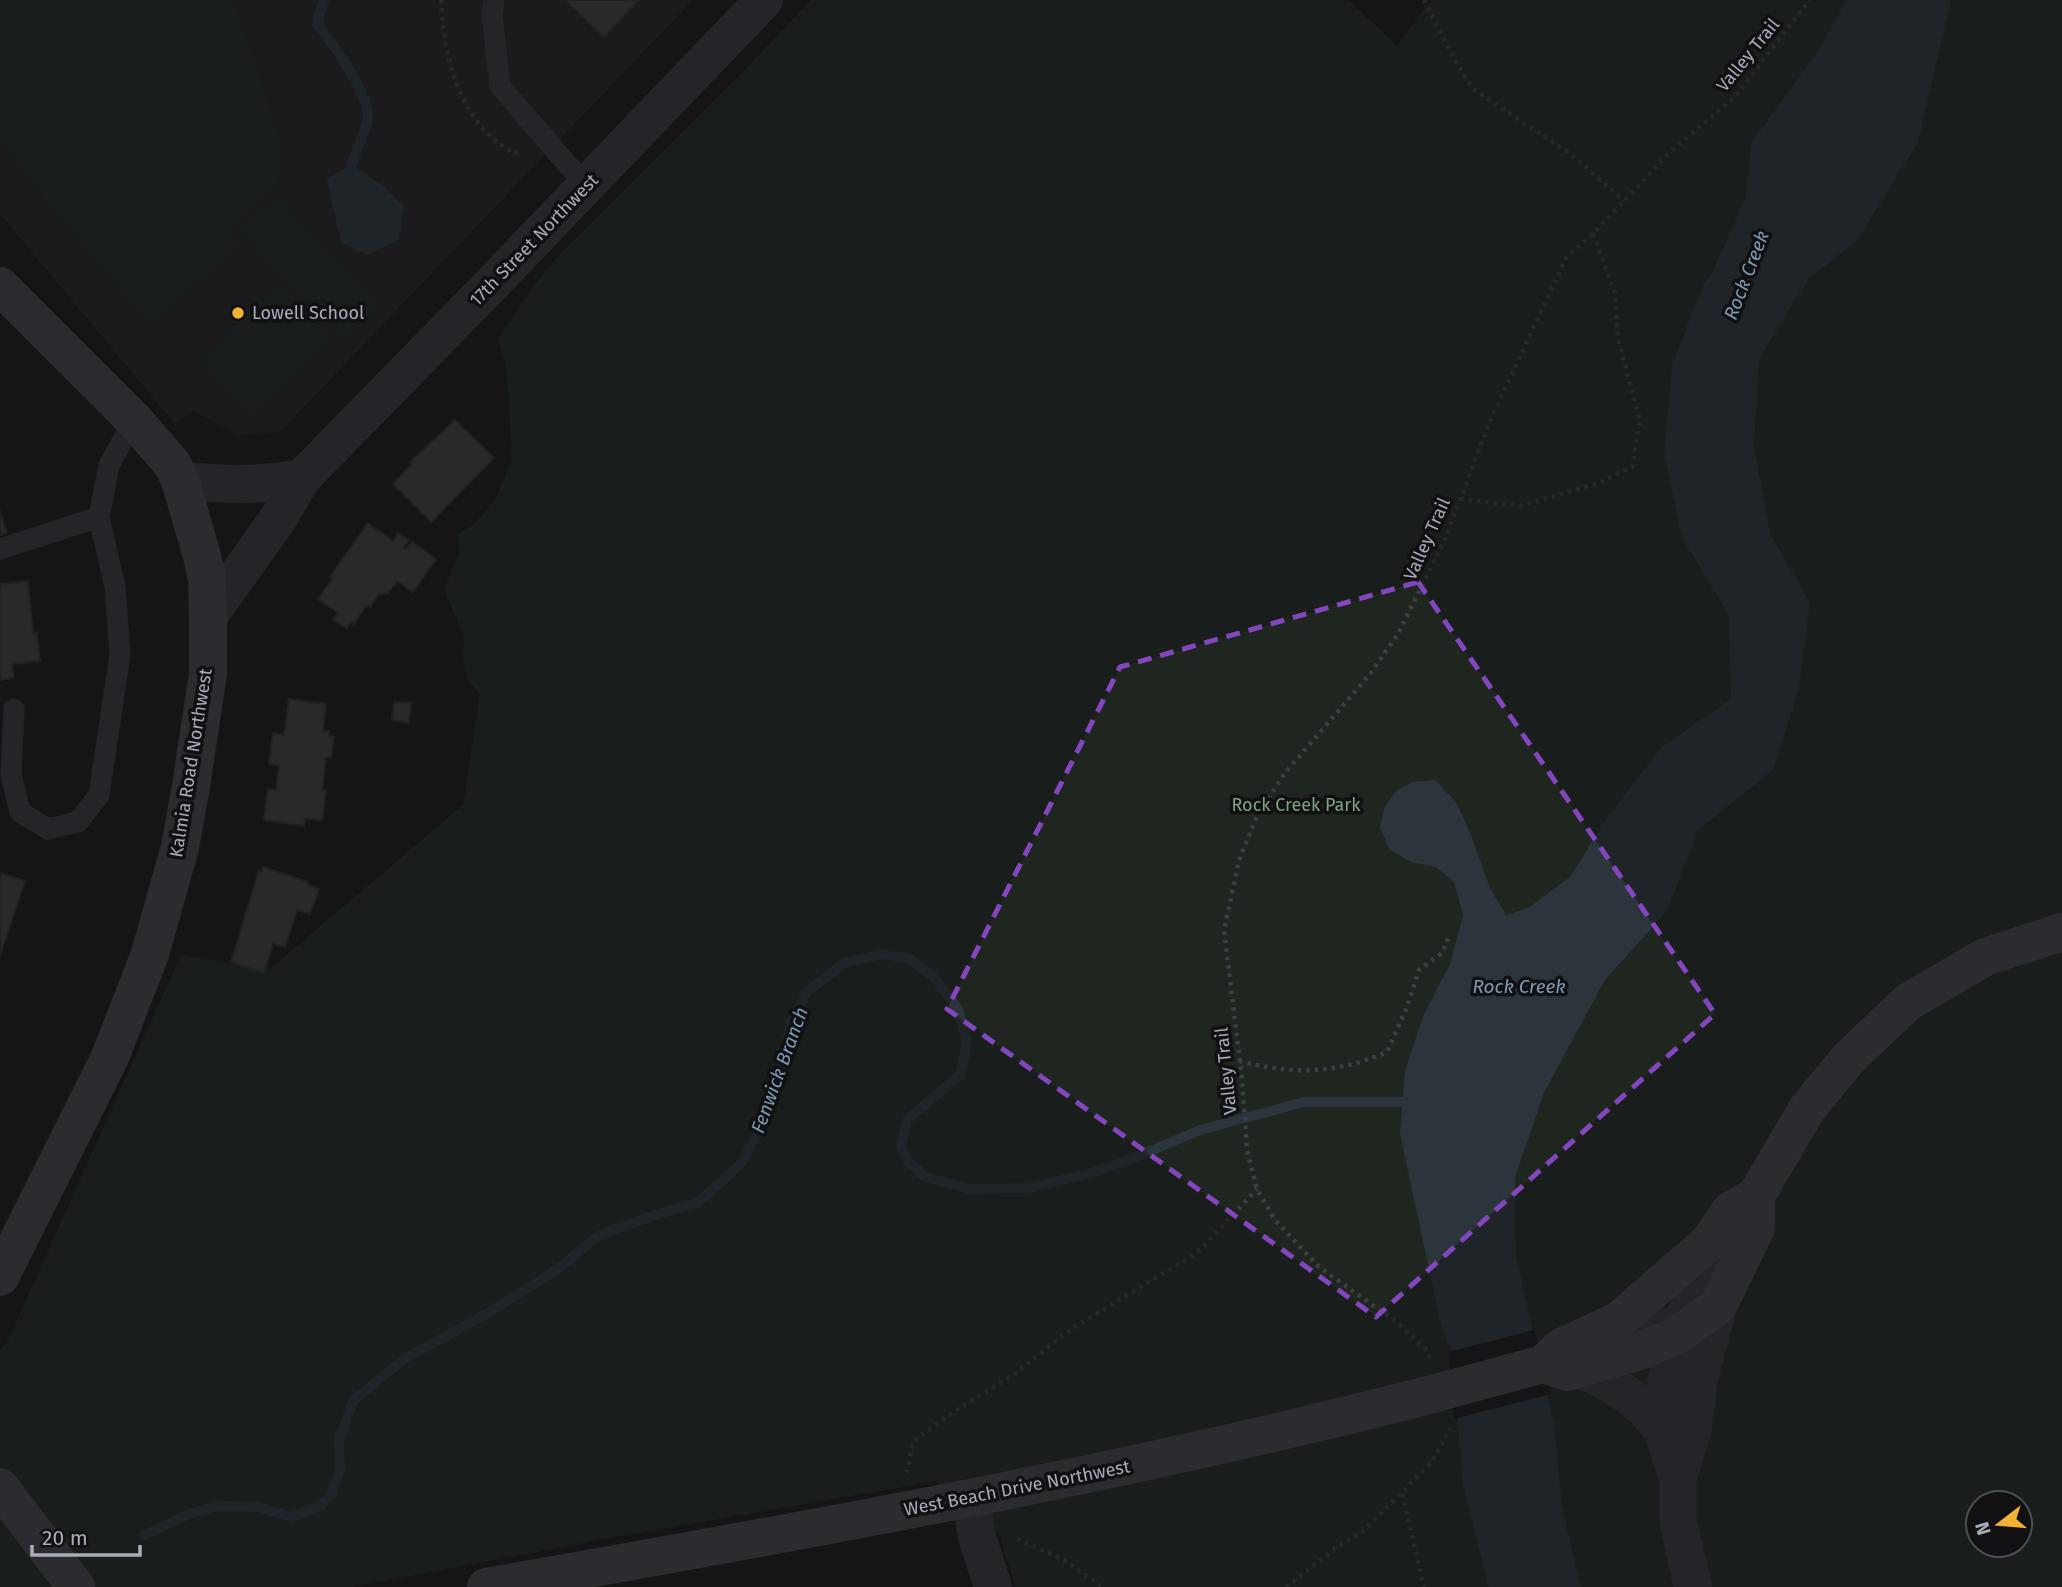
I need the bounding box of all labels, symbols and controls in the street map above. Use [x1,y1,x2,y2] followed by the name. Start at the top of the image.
[1712,14,1784,96] street label: Valley Trail
[465,169,603,311] street label: 17th Street Northwest
[1719,228,1774,323] water label: Rock Creek
[252,302,364,324] place label: Lowell School
[230,305,246,321] marker: Lowell School
[1399,494,1455,584] street label: Valley Trail
[165,666,217,859] street label: Kalmia Road Northwest
[1232,794,1361,816] park label: Rock Creek Park
[1472,975,1566,998] water label: Rock Creek
[746,1004,813,1136] water label: Fenwick Branch
[1210,1026,1242,1116] street label: Valley Trail
[902,1455,1132,1521] street label: West Beach Drive Northwest
[1964,1489,2034,1559] north arrow
[32,1514,140,1558] scale bar
[1970,1519,1996,1538] text: N
[42,1525,88,1551] text: 20 m

